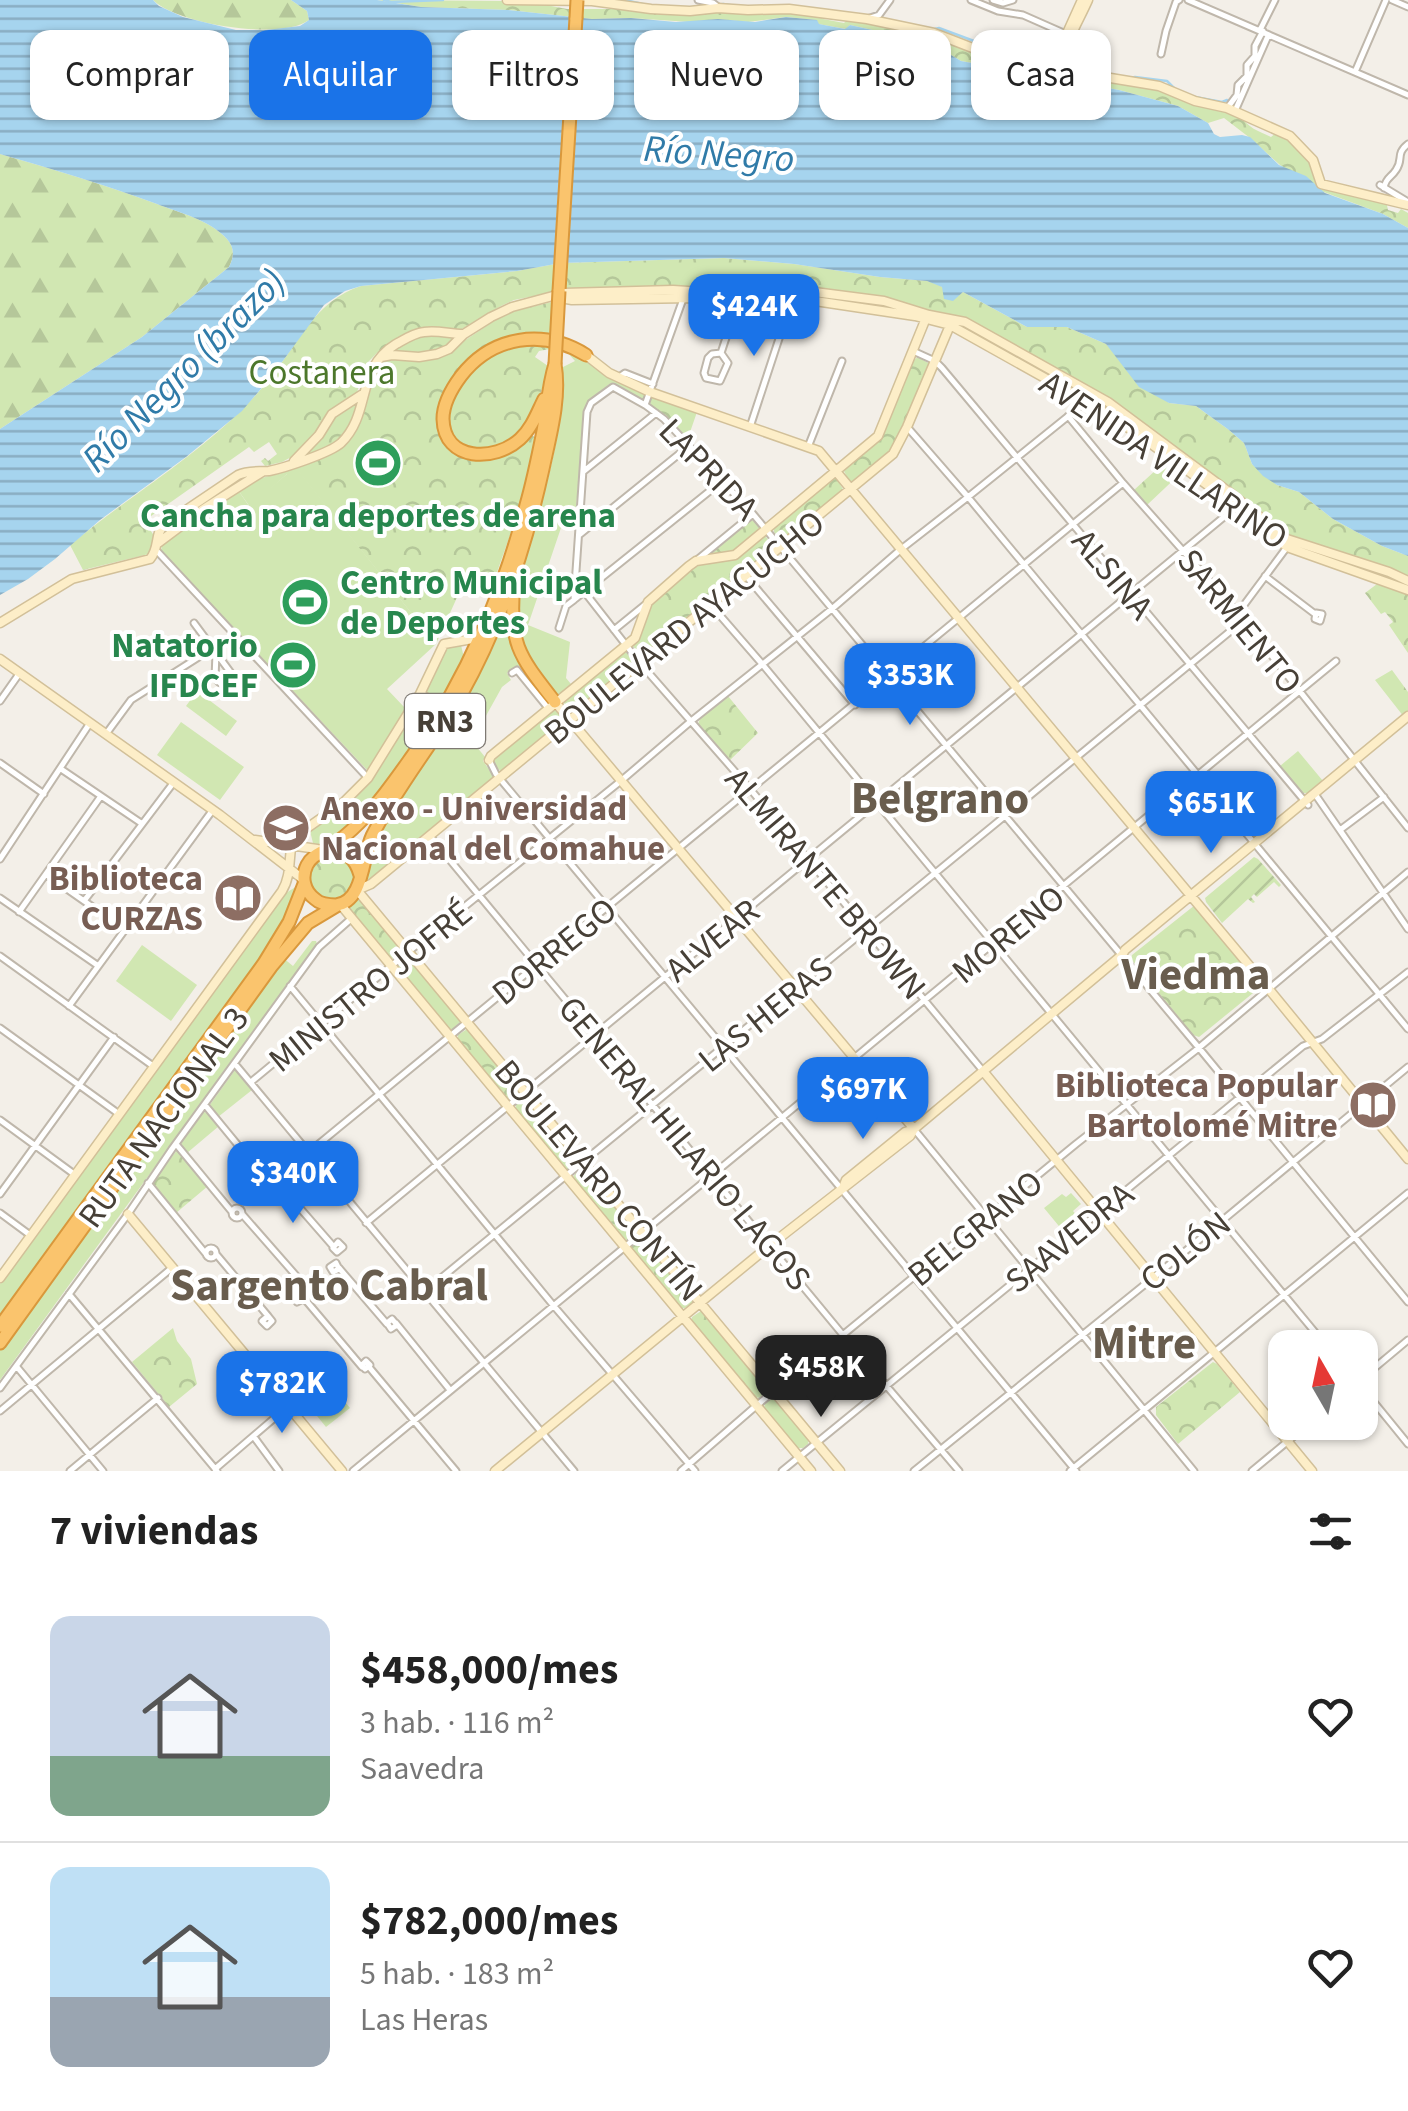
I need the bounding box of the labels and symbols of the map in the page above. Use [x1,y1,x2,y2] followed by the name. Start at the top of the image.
[642,122,796,186] water label: Río Negro
[70,257,298,485] water label: Río Negro (brazo)
[684,274,824,359] pin: $424K
[248,348,396,398] park label: Costanera
[1030,359,1297,562] street label: AVENIDA VILLARINO
[647,407,770,532] street label: LAPRIDA
[352,437,404,489] sports icon: Cancha para deportes de arena
[140,491,616,541] place label: Cancha para deportes de arena
[534,499,836,757] street label: BOULEVARD AYACUCHO
[1059,518,1165,631] street label: ALSINA
[1165,538,1314,705] street label: SARMIENTO
[340,558,602,648] place label: Centro Municipal de Deportes
[279,576,331,628] sports icon: Centro Municipal de Deportes
[111,621,258,711] place label: Natatorio IFDCEF
[267,639,319,691] sports icon: Natatorio IFDCEF
[840,643,980,728] pin: $353K
[405,694,485,748] road number: RN3
[713,757,938,1011] street label: ALMIRANTE BROWN
[851,767,1029,831] district label: Belgrano
[1141,771,1281,856] pin: $651K
[320,784,665,874] place label: Anexo - Universidad Nacional del Comahue
[260,802,312,854] school or university icon: Anexo - Universidad Nacional del Comahue
[49,854,203,944] place label: Biblioteca CURZAS
[212,872,264,924] library icon: Biblioteca CURZAS
[941,874,1076,996] street label: MORENO
[481,886,628,1018] street label: DORREGO
[655,887,771,994] street label: ALVEAR
[258,889,483,1085] street label: MINISTRO JOFRÉ
[1121,943,1270,1007] district label: Viedma
[688,945,844,1085] street label: LAS HERAS
[546,986,823,1302] street label: GENERAL HILARIO LAGOS
[66,997,261,1239] street label: RUTA NACIONAL 3
[482,1049,715,1313] street label: BOULEVARD CONTÍN
[793,1057,933,1142] pin: $697K
[1055,1061,1338,1151] place label: Biblioteca Popular Bartolomé Mitre
[1347,1079,1399,1131] library icon: Biblioteca Popular Bartolomé Mitre
[223,1141,363,1226] pin: $340K
[897,1159,1054,1299] street label: BELGRANO
[995,1170,1145,1305] street label: SAAVEDRA
[1129,1200,1242,1304] street label: COLÓN
[170,1254,488,1318] district label: Sargento Cabral
[1092,1312,1196,1376] district label: Mitre
[1268,1330,1378,1440] north arrow
[751,1335,891,1420] pin: $458K
[212,1351,352,1436] pin: $782K

